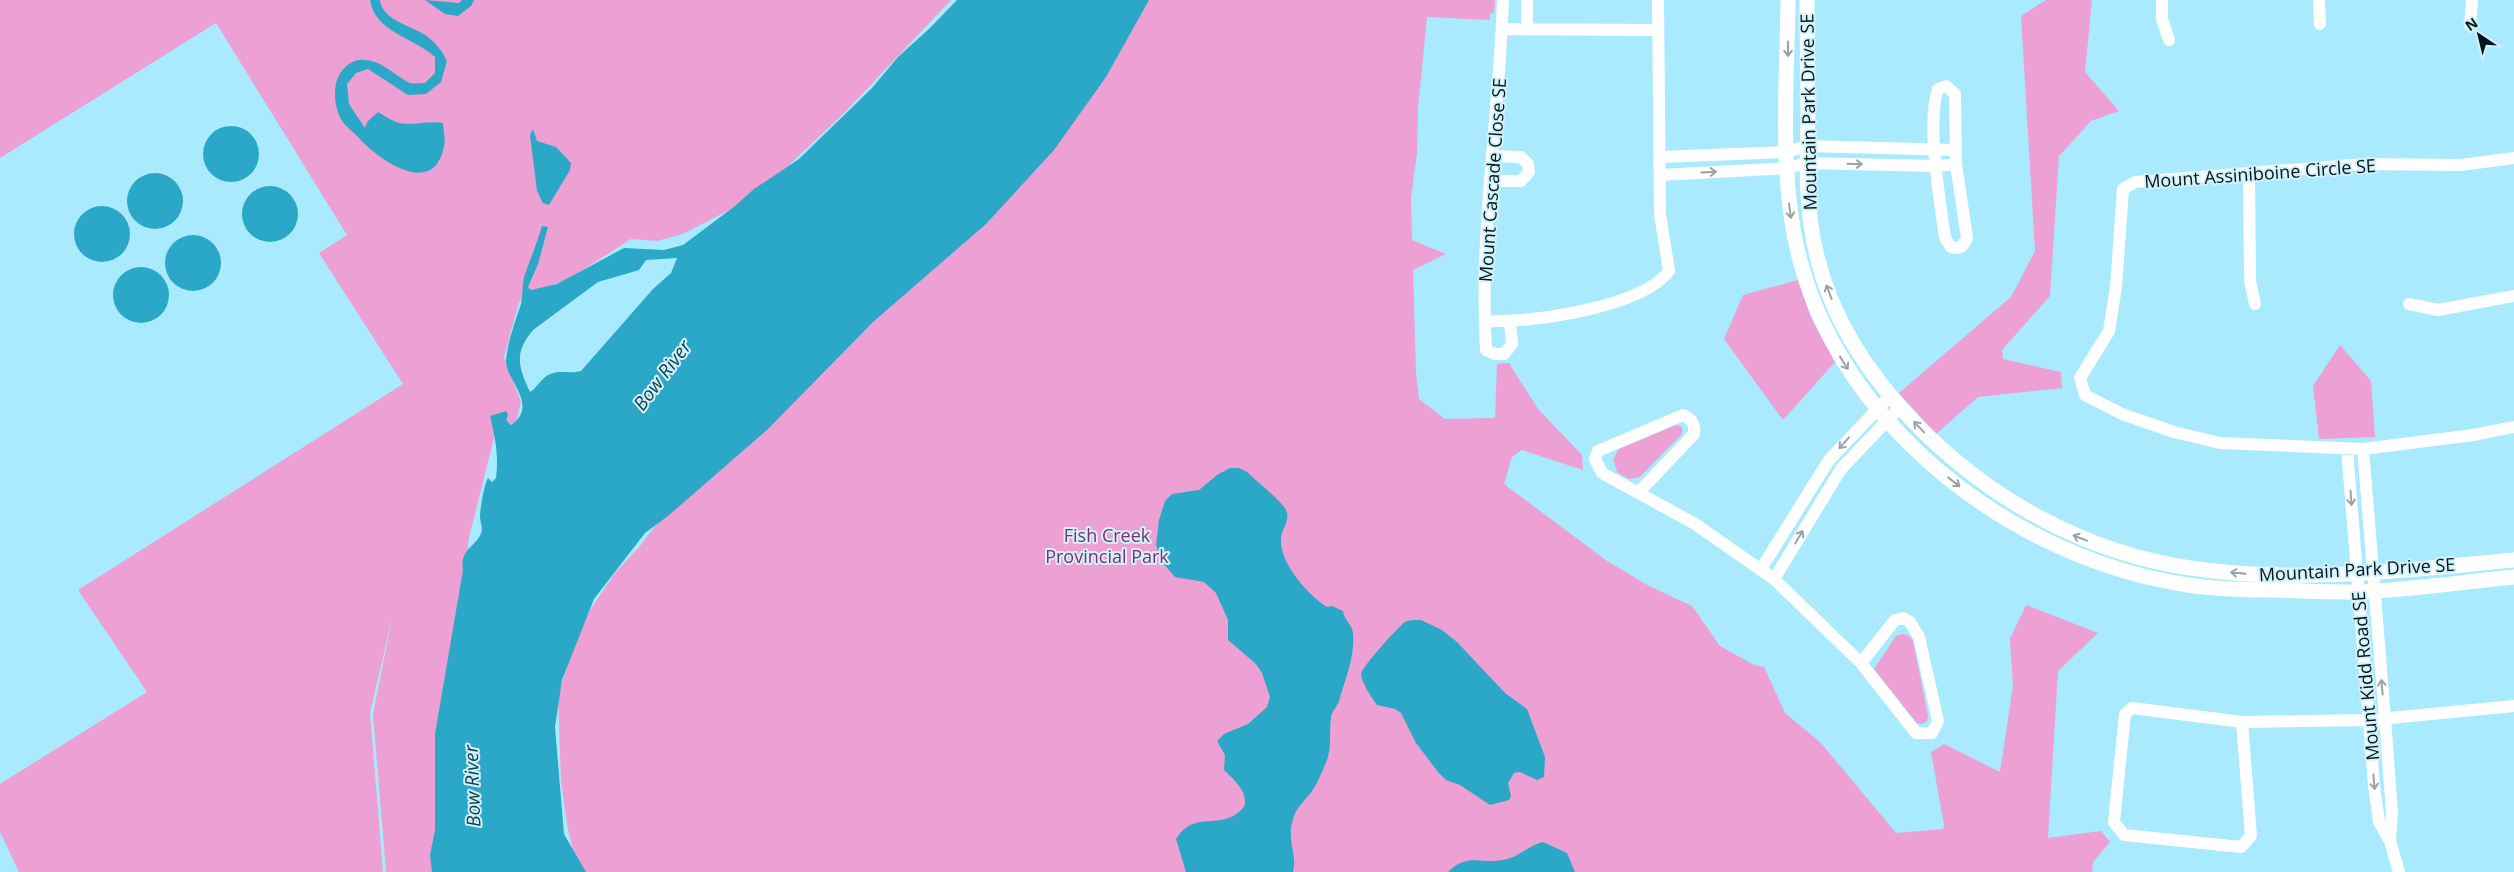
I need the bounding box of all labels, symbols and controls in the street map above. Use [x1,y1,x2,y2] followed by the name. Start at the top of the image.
[2454,10,2504,60] north arrow
[1794,13,1822,211] street label: Mountain Park Drive SE
[2461,13,2481,35] text: N
[1783,40,1793,56] one-way arrow
[1473,77,1511,283] street label: Mount Cascade Close SE
[2143,153,2377,193] street label: Mount Assiniboine Circle SE
[1847,159,1863,169] one-way arrow
[1701,168,1717,177] one-way arrow
[1786,203,1796,219] one-way arrow
[1824,285,1833,300] one-way arrow
[627,333,698,416] water label: Bow River
[1839,356,1850,370] one-way arrow
[1912,421,1925,433] one-way arrow
[1838,437,1849,450] one-way arrow
[1947,476,1960,487] one-way arrow
[2346,489,2355,505] one-way arrow
[1045,523,1169,568] park label: Fish Creek Provincial Park
[1794,530,1804,544] one-way arrow
[2073,533,2089,542] one-way arrow
[2258,552,2456,586] street label: Mountain Park Drive SE
[2231,568,2247,578] one-way arrow
[2346,590,2384,762] street label: Mount Kidd Road SE
[2378,680,2387,696] one-way arrow
[458,743,486,827] water label: Bow River
[2369,773,2379,789] one-way arrow

